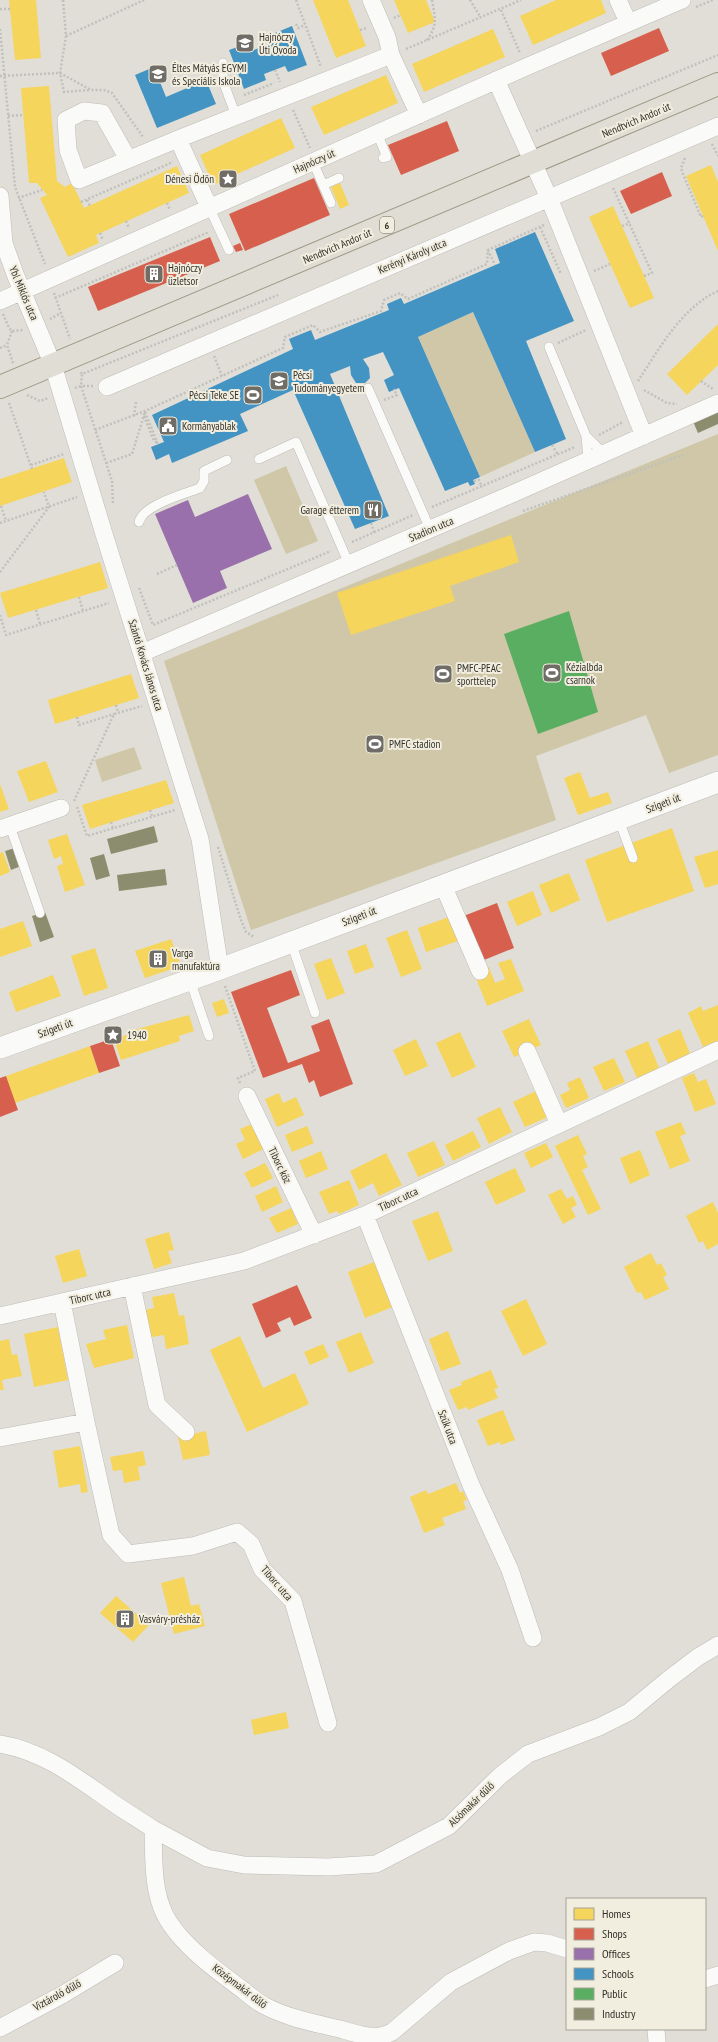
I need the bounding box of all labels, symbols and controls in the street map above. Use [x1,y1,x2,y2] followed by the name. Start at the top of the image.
[259,30,297,57] place label: Hajnóczy Úti Óvoda
[234,32,256,54] school or university icon: Hajnóczy Úti Óvoda
[172,61,246,88] place label: Éltes Mátyás EGYMI és Speciális Iskola
[147,63,169,85] school or university icon: Éltes Mátyás EGYMI és Speciális Iskola
[600,99,672,141] street label: Nendtvich Andor út
[291,146,337,176] street label: Hajnóczy út
[217,168,239,190] place icon: Dénesi Ödön
[165,172,214,186] place label: Dénesi Ödön
[380,217,394,233] road number: 6
[301,225,373,267] street label: Nendtvich Andor út
[376,235,448,277] street label: Kerényi Károly utca
[168,261,203,288] place label: Hajnóczy üzletsor
[143,263,165,285] building icon: Hajnóczy üzletsor
[6,264,42,322] street label: Ybl Miklós utca
[293,368,364,395] place label: Pécsi Tudományegyetem
[268,370,290,392] school or university icon: Pécsi Tudományegyetem
[242,384,264,406] sports icon: Pécsi Teke SE
[189,388,239,402] place label: Pécsi Teke SE
[157,415,179,437] public building icon: Kormányablak
[182,419,236,433] place label: Kormányablak
[362,499,384,521] restaurant icon: Garage étterem
[300,503,359,517] place label: Garage étterem
[407,513,455,545] street label: Stadion utca
[125,618,167,712] street label: Szántó Kovács János utca
[566,660,603,687] place label: Kézialbda csarnok
[457,661,501,688] place label: PMFC-PEAC sporttelep
[541,662,563,684] sports icon: Kézialbda csarnok
[432,663,454,685] sports icon: PMFC-PEAC sporttelep
[364,733,386,755] sports icon: PMFC stadion
[389,737,441,751] place label: PMFC stadion
[644,790,682,816] street label: Szigeti út
[340,903,378,929] street label: Szigeti út
[171,946,220,973] place label: Varga manufaktúra
[147,948,169,970] building icon: Varga manufaktúra
[36,1015,74,1041] street label: Szigeti út
[102,1024,124,1046] place icon: 1940
[127,1028,147,1042] place label: 1940
[265,1145,295,1185] street label: Tiborc köz
[376,1184,420,1214] street label: Tiborc utca
[68,1284,112,1308] street label: Tiborc utca
[435,1408,461,1446] street label: Szűk utca
[258,1563,296,1603] street label: Tiborc utca
[114,1608,136,1630] building icon: Vasváry-présház
[138,1612,200,1626] place label: Vasváry-présház
[445,1778,497,1829] street label: Alsómakár dűlő
[566,1898,706,2030] legend
[602,1906,630,1921] text: Homes
[602,1926,627,1941] text: Shops
[602,1946,630,1961] text: Offices
[210,1961,270,2011] street label: Középmakár dűlő
[602,1966,634,1981] text: Schools
[30,1976,84,2014] street label: Víztároló dűlő
[602,1986,628,2001] text: Public
[602,2006,636,2021] text: Industry

